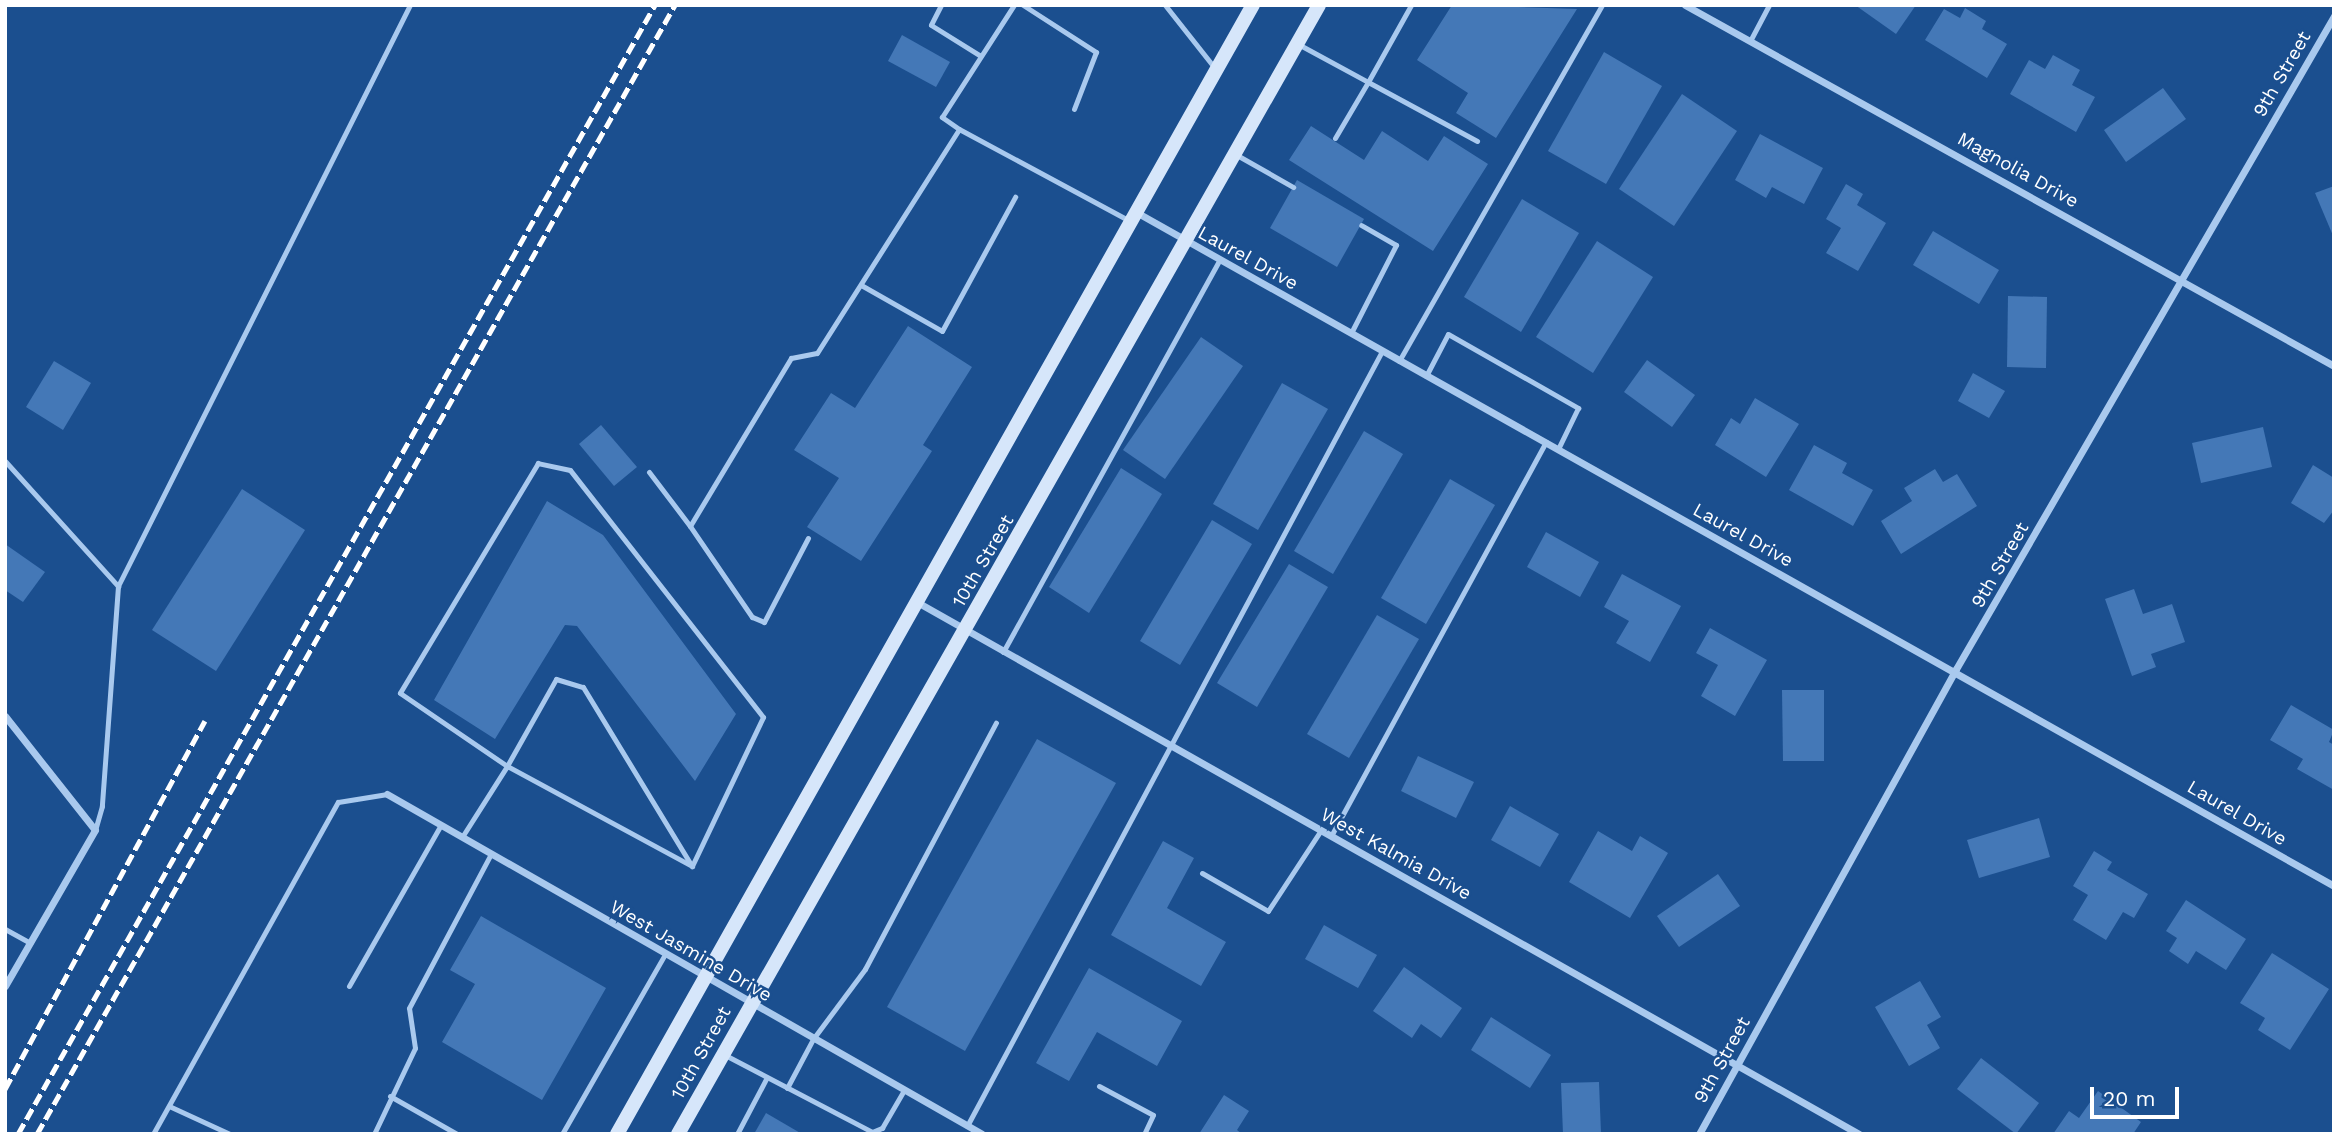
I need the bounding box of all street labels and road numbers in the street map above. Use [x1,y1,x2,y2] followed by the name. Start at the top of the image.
[2248,27,2316,121] street label: 9th Street
[1953,127,2083,213] street label: Magnolia Drive
[1194,221,1302,295] street label: Laurel Drive
[1689,498,1797,572] street label: Laurel Drive
[947,511,1019,611] street label: 10th Street
[1966,518,2034,612] street label: 9th Street
[2183,775,2291,851] street label: Laurel Drive
[1316,803,1476,905] street label: West Kalmia Drive
[606,895,776,1007] street label: West Jasmine Drive
[666,1003,736,1103] street label: 10th Street
[1689,1013,1755,1107] street label: 9th Street

